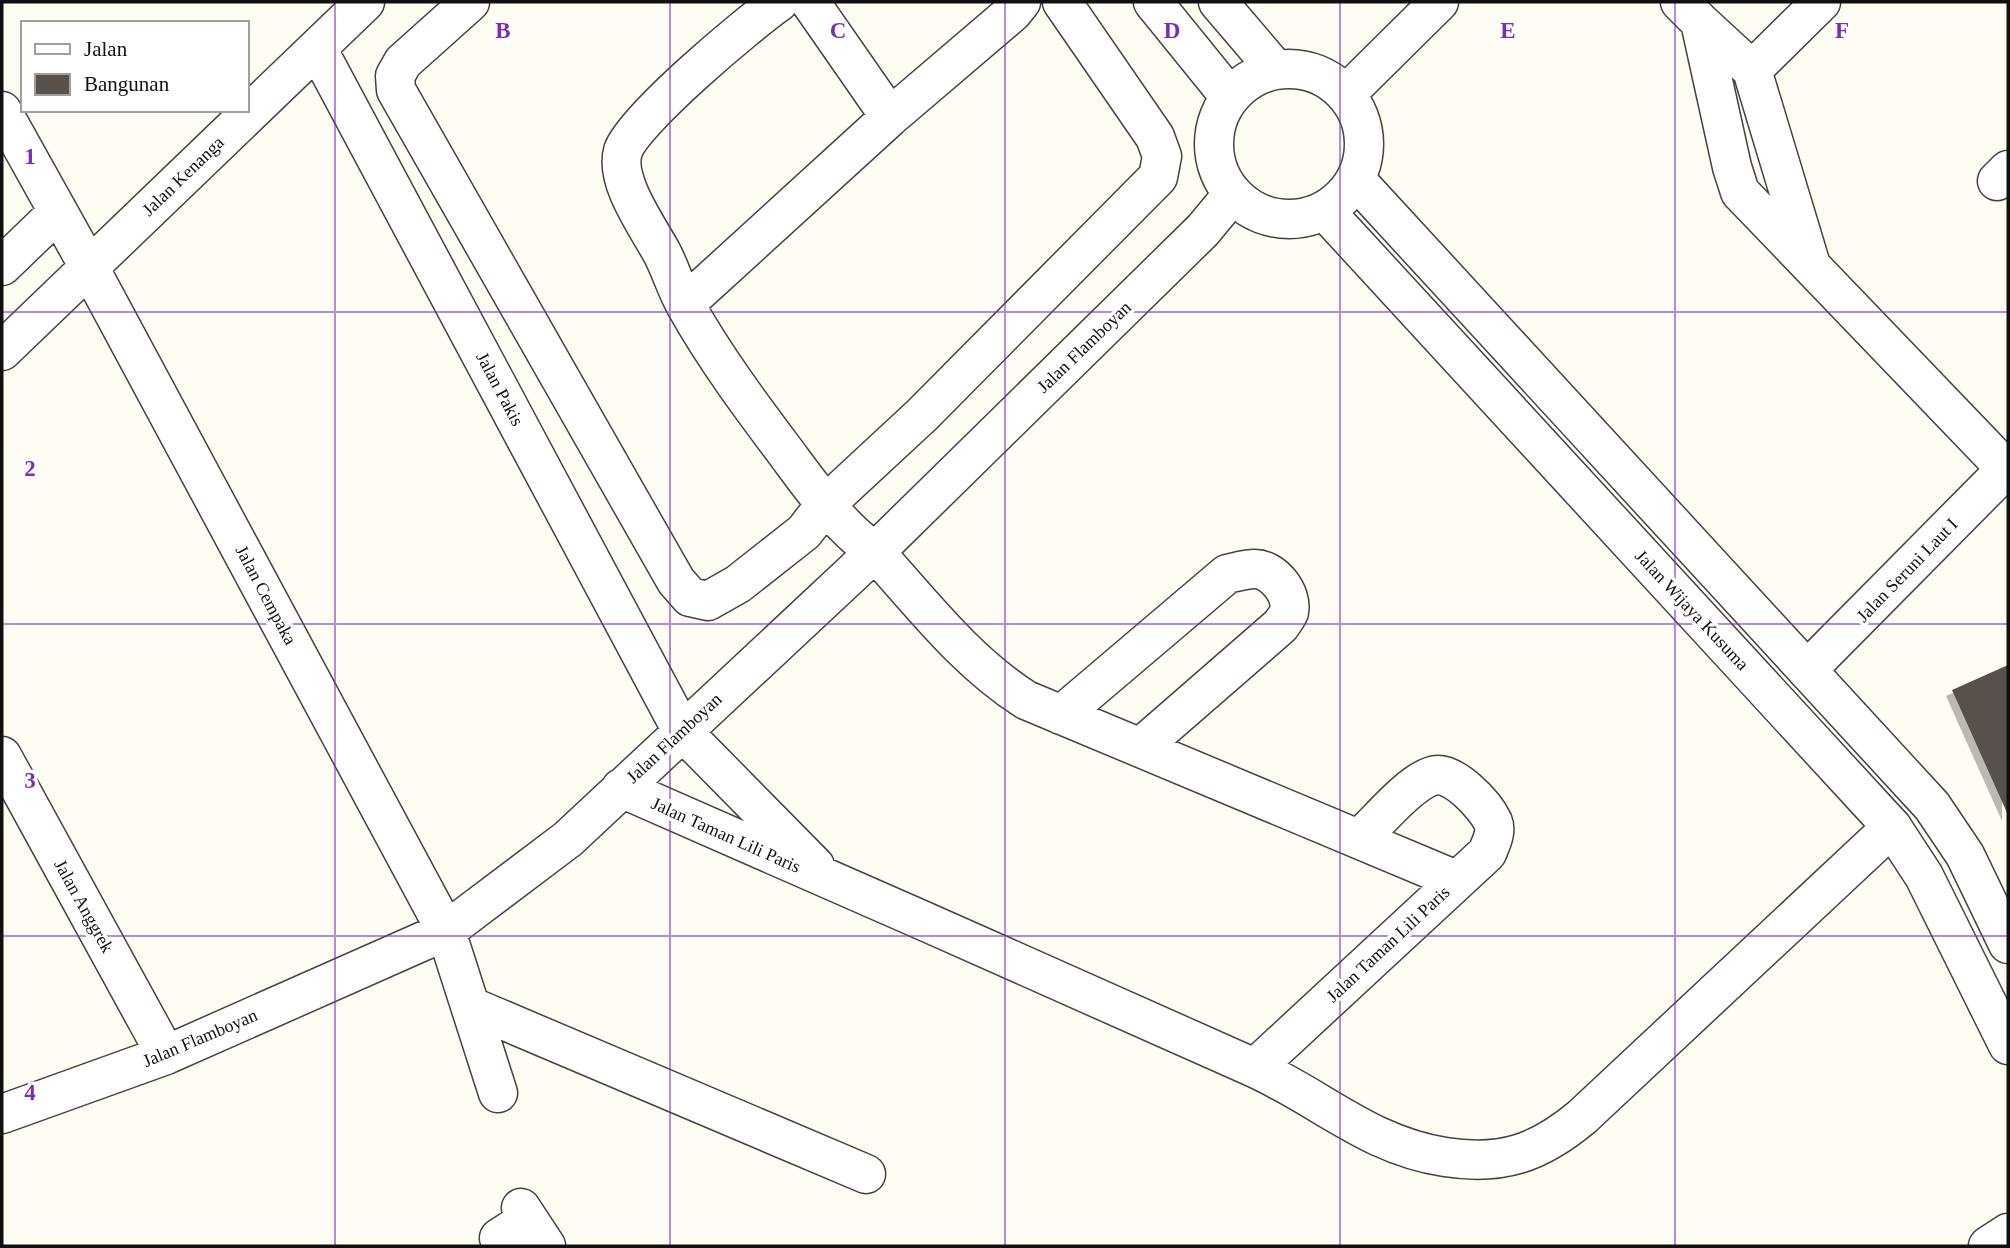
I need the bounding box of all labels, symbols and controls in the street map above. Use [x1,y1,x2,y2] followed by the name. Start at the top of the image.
[495,18,511,43] text: B
[830,18,846,43] text: C
[1164,18,1180,43] text: D
[1500,18,1516,43] text: E
[1835,18,1849,43] text: F
[21,21,248,112] legend
[84,37,128,61] text: Jalan
[84,72,170,96] text: Bangunan
[138,132,228,220] street label: Jalan Kenanga
[24,144,36,169] text: 1
[1033,297,1135,397] street label: Jalan Flamboyan
[472,349,528,429] street label: Jalan Pakis
[24,456,36,481] text: 2
[1852,514,1962,626] street label: Jalan Seruni Laut I
[231,542,301,648] street label: Jalan Cempaka
[1631,546,1753,674] street label: Jalan Wijaya Kusuma
[622,689,726,787] street label: Jalan Flamboyan
[24,768,36,793] text: 3
[648,793,804,877] street label: Jalan Taman Lili Paris
[50,856,118,956] street label: Jalan Anggrek
[1322,882,1454,1006] street label: Jalan Taman Lili Paris
[140,1005,260,1071] street label: Jalan Flamboyan
[24,1080,36,1105] text: 4

